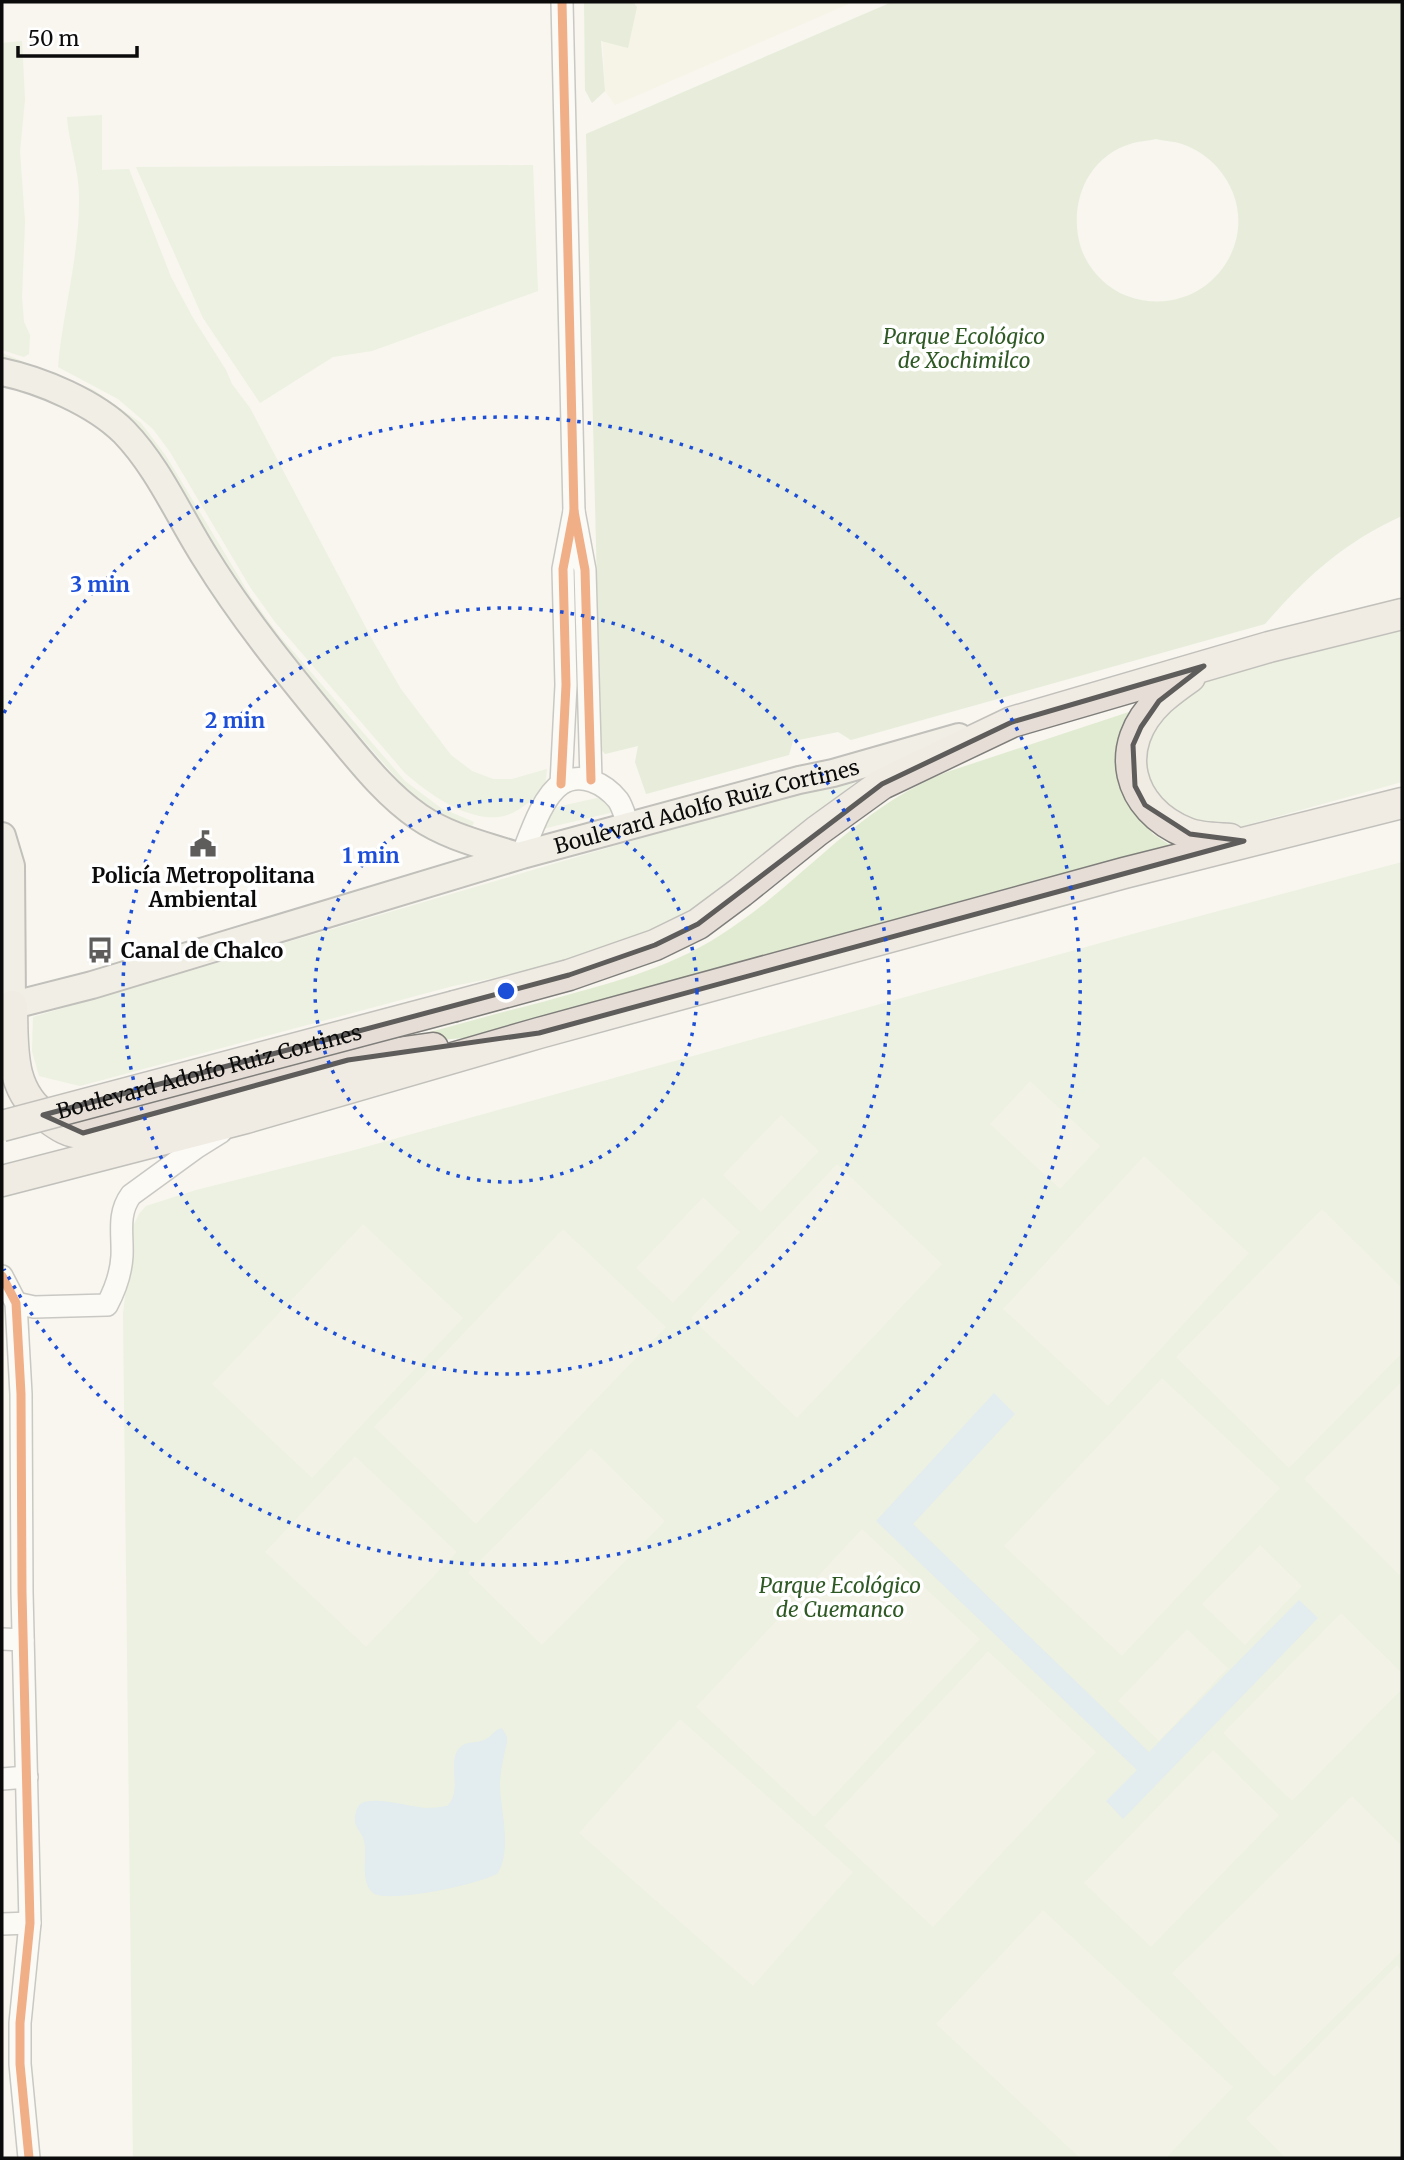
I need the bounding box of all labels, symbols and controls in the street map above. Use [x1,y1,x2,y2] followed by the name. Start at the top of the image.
[18,14,136,58] scale bar
[28,25,79,52] text: 50 m
[883,323,1045,374] park label: Parque Ecológico de Xochimilco
[70,571,130,598] text: 3 min
[205,707,265,734] text: 2 min
[551,753,862,859] street label: Boulevard Adolfo Ruiz Cortines
[188,829,218,859] public building icon: Policía Metropolitana Ambiental
[342,842,400,869] text: 1 min
[91,862,315,913] place label: Policía Metropolitana Ambiental
[85,935,115,965] bus stop icon: Canal de Chalco
[121,937,283,964] place label: Canal de Chalco
[494,979,518,1003] centre of rings
[53,1018,364,1125] street label: Boulevard Adolfo Ruiz Cortines
[759,1572,921,1623] park label: Parque Ecológico de Cuemanco

